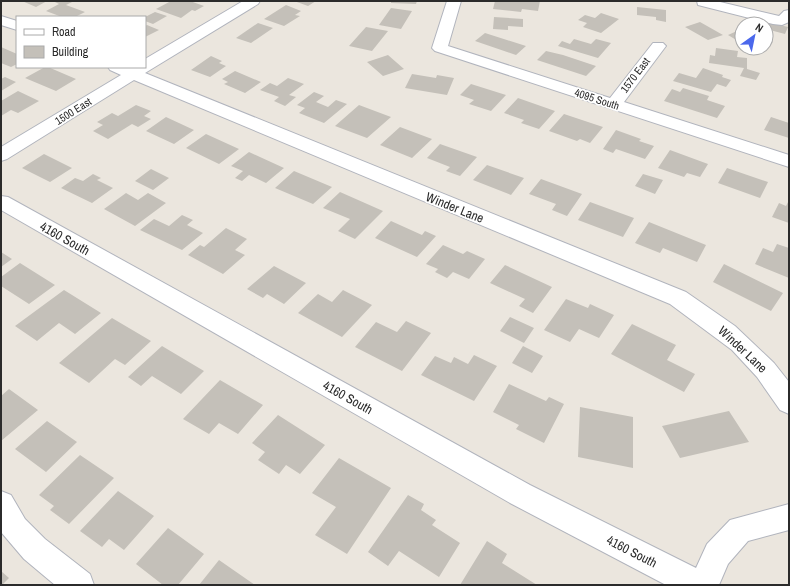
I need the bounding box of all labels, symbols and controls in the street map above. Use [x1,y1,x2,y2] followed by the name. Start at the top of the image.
[16,16,146,68] legend
[734,16,774,56] north arrow
[753,20,766,35] text: N
[52,24,76,40] text: Road
[52,44,89,60] text: Building
[617,54,653,95] street label: 1570 East
[573,85,621,113] street label: 4095 South
[52,94,94,128] street label: 1500 East
[423,188,486,227] street label: Winder Lane
[37,218,93,259] street label: 4160 South
[715,322,771,376] street label: Winder Lane
[320,377,376,418] street label: 4160 South
[604,531,660,571] street label: 4160 South

